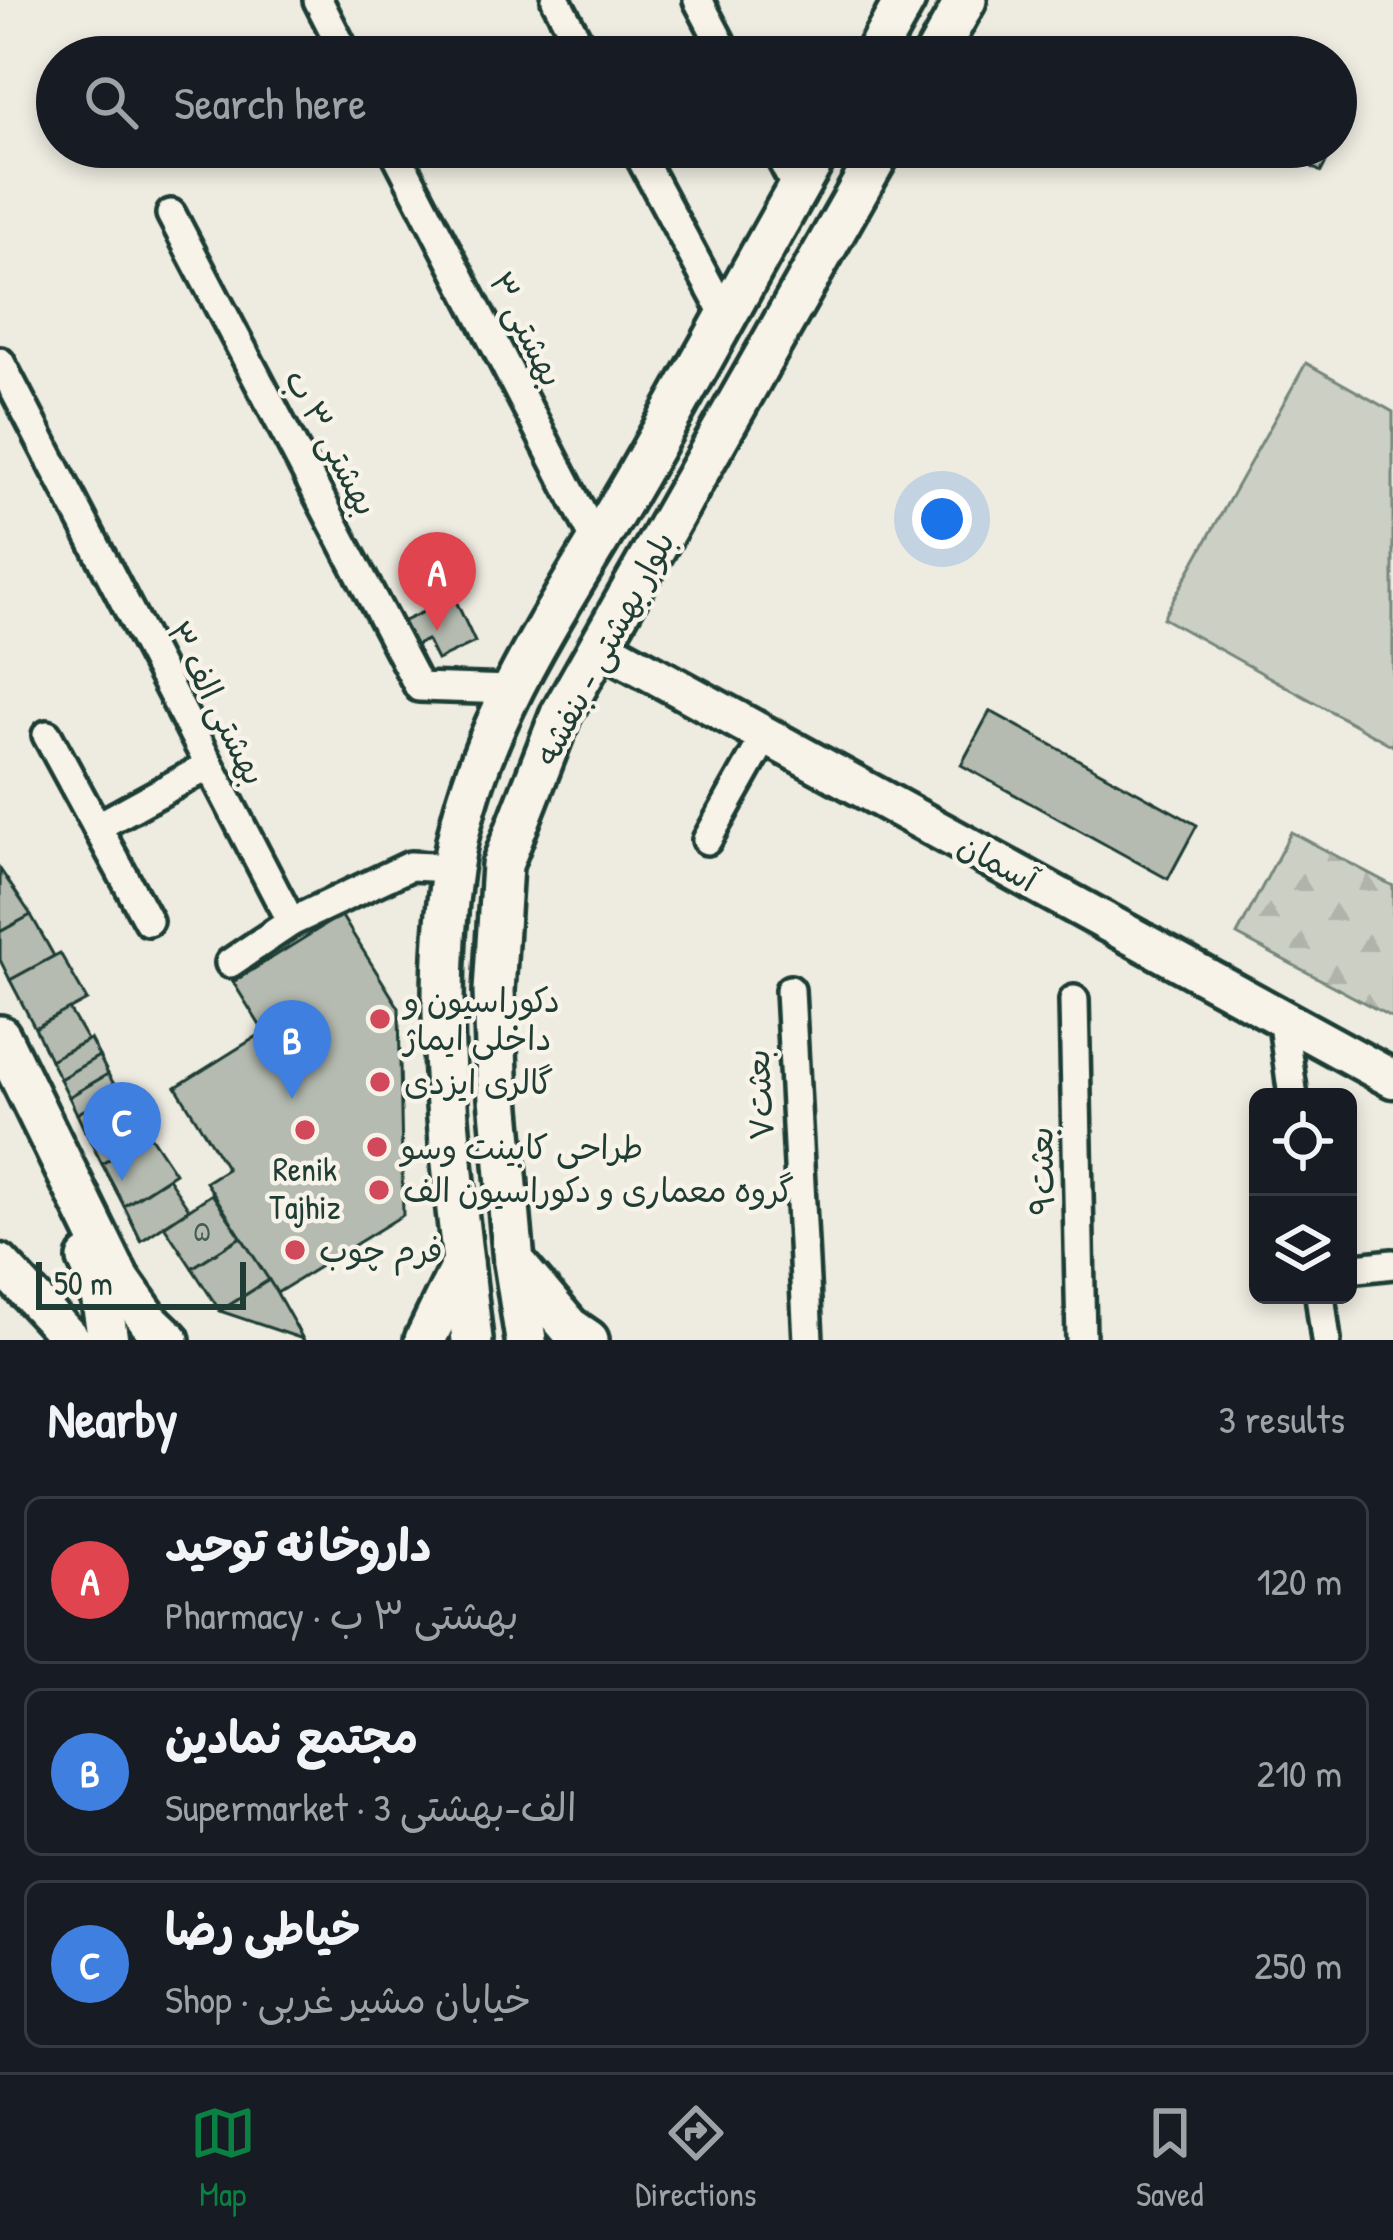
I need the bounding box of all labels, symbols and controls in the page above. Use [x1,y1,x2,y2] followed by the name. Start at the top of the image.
[36,36,1357,168] search box
[78,69,144,135] icon: search
[174,72,366,133] text: Search here
[479,264,575,394] street label: بهشتی ۳
[275,361,389,523] street label: بهشتی ۳ ب
[912,489,972,549] your location
[524,523,684,773] street label: بلوار بهشتی - بنفشه
[398,532,476,631] pin: A
[157,614,277,792] street label: بهشتی الف ۳
[950,822,1047,903] street label: آسمان
[401,978,560,1060] place label: دکوراسیون و داخلی ایماژ
[253,1000,331,1099] pin: B
[367,1006,393,1032] marker: دکوراسیون و داخلی ایماژ
[735,1048,783,1142] street label: بعثت۷
[404,1060,553,1104] place label: گالری ایزدی
[367,1069,393,1095] marker: گالری ایزدی
[83,1082,161,1181] pin: C
[1249,1088,1357,1304] map controls
[1249,1088,1357,1196] button: locate
[292,1117,318,1143] marker: Renik Tajhiz
[398,1125,643,1169] place label: طراحی کابینت وسو
[1018,1126,1064,1216] street label: بعثت۹
[364,1134,390,1160] marker: طراحی کابینت وسو
[269,1147,341,1229] place label: Renik Tajhiz
[403,1168,794,1212] place label: گروه معماری و دکوراسیون الف
[366,1177,392,1203] marker: گروه معماری و دکوراسیون الف
[1249,1196,1357,1304] button: layers
[193,1213,211,1249] house number: ۵
[319,1228,443,1276] place label: فرم چوب
[282,1237,308,1263] marker: فرم چوب
[36,1256,246,1309] scale bar
[54,1261,113,1305] text: 50 m
[48,1384,178,1453] text: Nearby
[1219,1392,1345,1445] text: 3 results
[165,1514,432,1575] text: داروخانه توحید
[80,1554,100,1607] text: A
[1257,1554,1342,1607] text: 120 m
[165,1588,519,1641] text: Pharmacy · بهشتی ۳ ب
[165,1706,418,1767] text: مجتمع نمادین
[80,1746,100,1799] text: B
[1257,1746,1342,1799] text: 210 m
[165,1780,577,1833] text: Supermarket · 3 الف-بهشتی
[165,1898,360,1959] text: خیاطی رضا
[79,1938,101,1991] text: C
[1254,1938,1342,1991] text: 250 m
[165,1972,531,2025] text: Shop · خیابان مشیر غربی
[190,2100,256,2216] tab: Map
[635,2100,757,2216] tab: Directions
[1136,2100,1203,2216] tab: Saved

